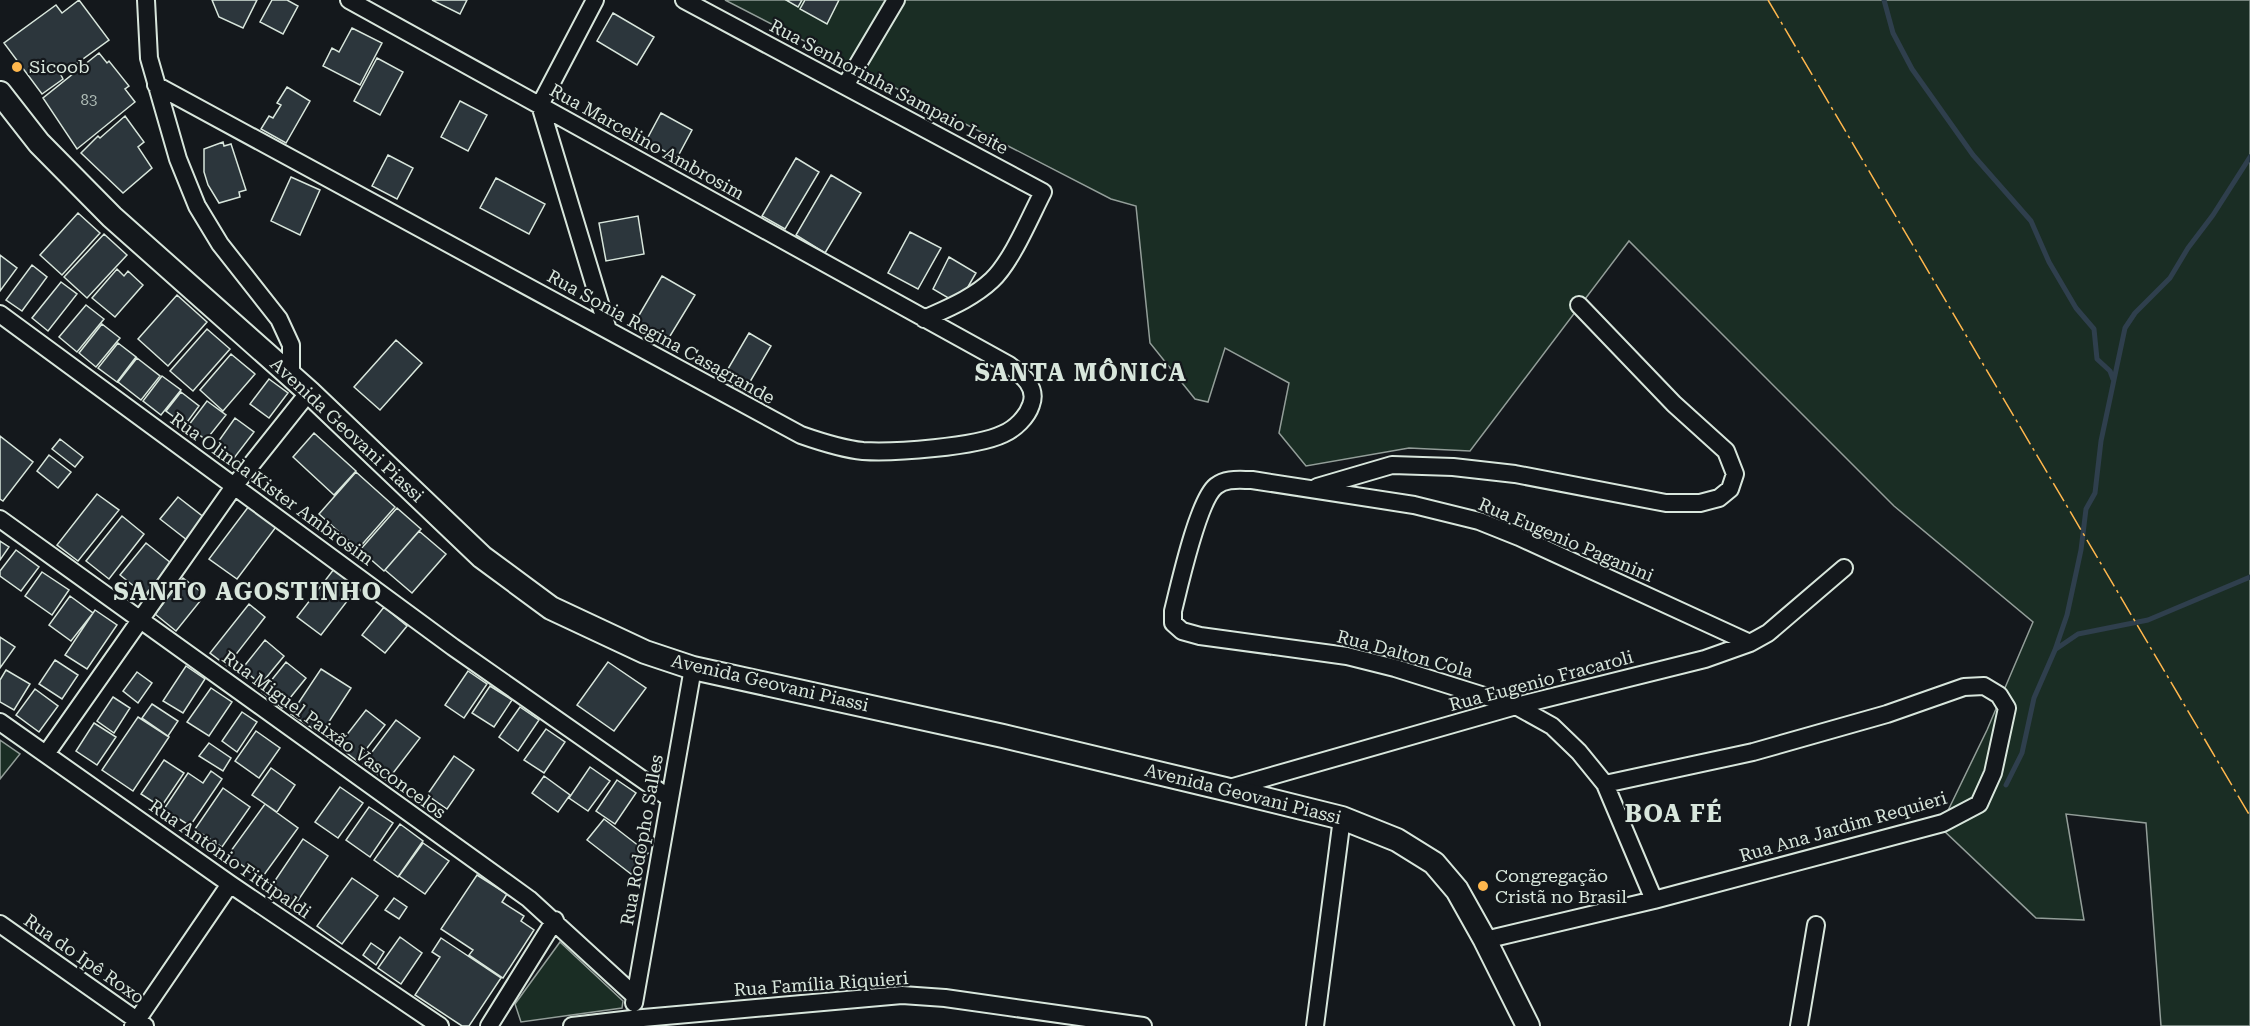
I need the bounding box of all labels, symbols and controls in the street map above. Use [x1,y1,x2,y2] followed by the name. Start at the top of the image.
[766,15,1012,159] street label: Rua Senhorinha Sampaio Leite
[29,56,90,77] place label: Sicoob
[10,60,24,74] marker: Sicoob
[546,79,748,204] street label: Rua Marcelino Ambrosim
[81,91,97,109] house number: 83
[544,265,779,408] street label: Rua Sonia Regina Casagrande
[266,353,428,506] street label: Avenida Geovani Piassi
[975,358,1187,387] district label: SANTA MÔNICA
[167,408,378,569] street label: Rua Olinda Kister Ambrosim
[1475,493,1657,586] street label: Rua Eugenio Paganini
[113,578,383,606] district label: SANTO AGOSTINHO
[1335,625,1476,682] street label: Rua Dalton Cola
[218,646,450,823] street label: Rua Miguel Paixão Vasconcelos
[1446,646,1635,715] street label: Rua Eugenio Fracaroli
[669,650,871,715] street label: Avenida Geovani Piassi
[616,753,667,927] street label: Rua Rodopho Salles
[1143,759,1344,828] street label: Avenida Geovani Piassi
[1737,787,1949,866] street label: Rua Ana Jardim Requieri
[145,795,315,923] street label: Rua Antônio Fittipaldi
[1625,798,1723,828] district label: BOA FÉ
[1495,865,1627,907] place label: Congregação Cristã no Brasil
[1476,879,1490,893] marker: Congregação Cristã no Brasil
[20,909,148,1008] street label: Rua do Ipê Roxo
[733,967,909,1000] street label: Rua Família Riquieri

